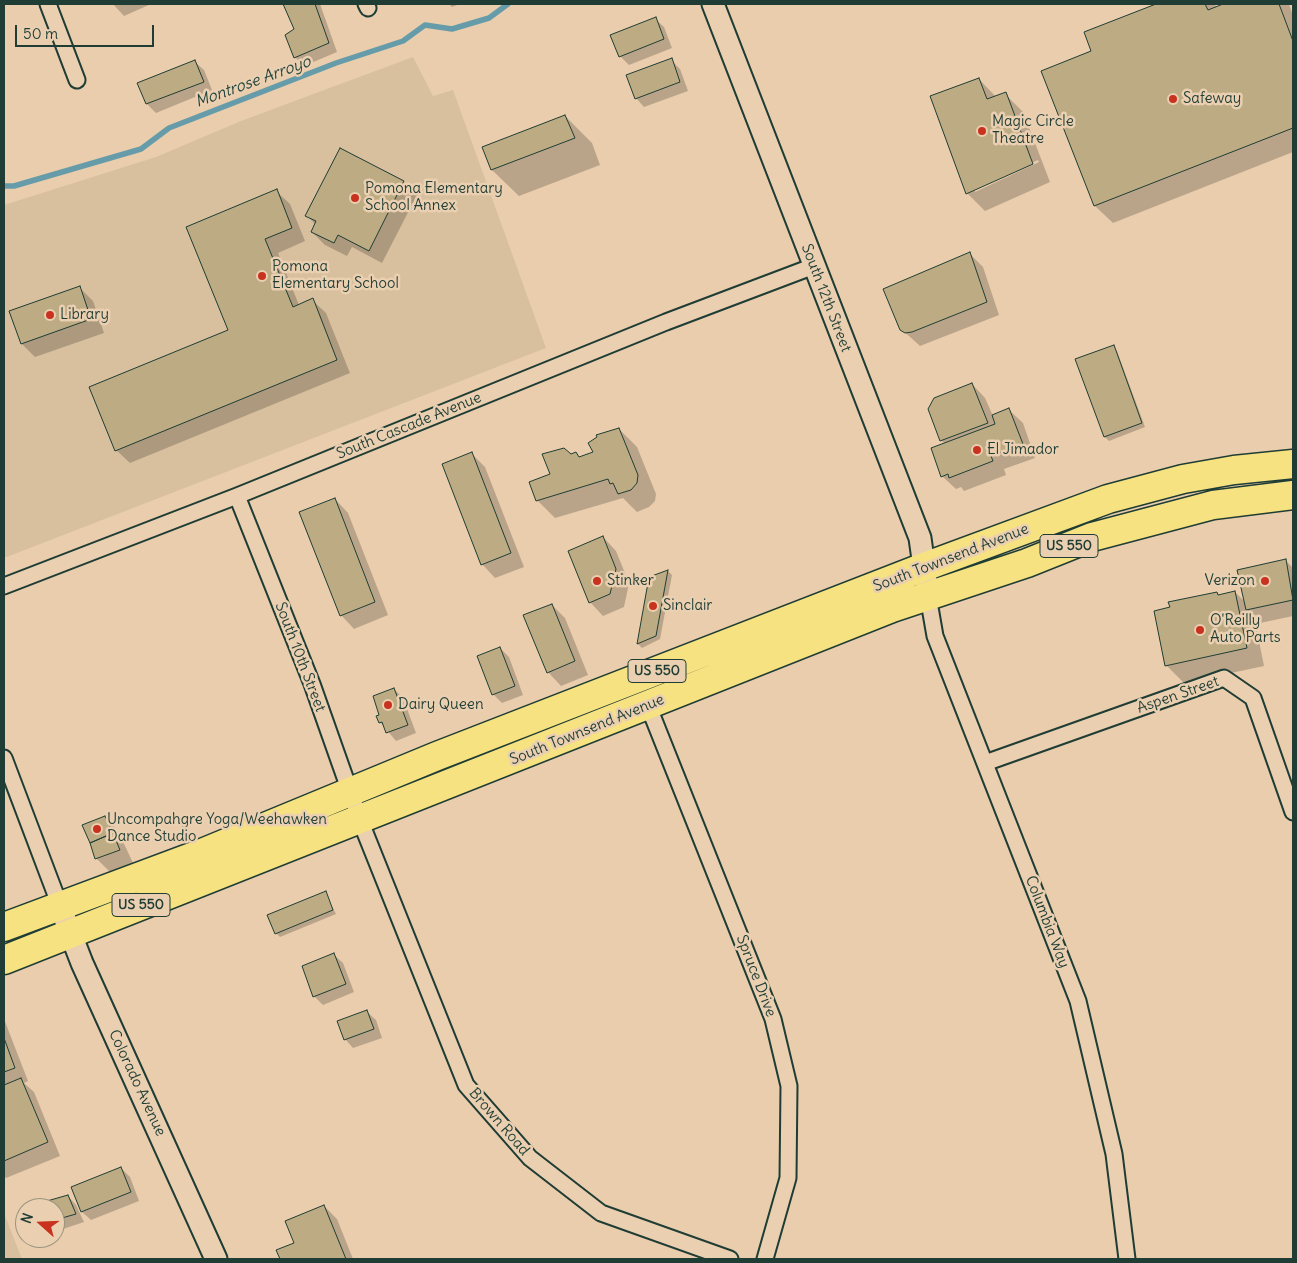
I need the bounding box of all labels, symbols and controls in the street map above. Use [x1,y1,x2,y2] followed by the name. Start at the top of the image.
[18,15,156,47] scale bar
[23,24,58,43] text: 50 m
[193,52,313,112] water label: Montrose Arroyo
[1183,90,1241,108] place label: Safeway
[1167,93,1179,105] marker: Safeway
[992,113,1074,148] place label: Magic Circle Theatre
[976,125,988,137] marker: Magic Circle Theatre
[365,180,503,215] place label: Pomona Elementary School Annex
[349,192,361,204] marker: Pomona Elementary School Annex
[797,241,855,355] street label: South 12th Street
[272,258,399,293] place label: Pomona Elementary School
[256,270,268,282] marker: Pomona Elementary School
[60,306,109,324] place label: Library
[44,309,56,321] marker: Library
[334,389,484,463] street label: South Cascade Avenue
[987,441,1059,459] place label: El Jimador
[971,444,983,456] marker: El Jimador
[871,520,1031,596] street label: South Townsend Avenue
[1040,534,1098,558] road number: US 550
[607,572,654,590] place label: Stinker
[1204,572,1255,590] place label: Verizon
[591,575,603,587] marker: Stinker
[1259,575,1271,587] marker: Verizon
[663,597,712,615] place label: Sinclair
[271,600,329,714] street label: South 10th Street
[647,600,659,612] marker: Sinclair
[1210,612,1281,647] place label: O'Reilly Auto Parts
[1194,624,1206,636] marker: O'Reilly Auto Parts
[628,659,686,682] road number: US 550
[1135,673,1221,717] street label: Aspen Street
[507,691,667,769] street label: South Townsend Avenue
[398,696,484,714] place label: Dairy Queen
[382,699,394,711] marker: Dairy Queen
[107,811,327,846] place label: Uncompahgre Yoga/Weehawken Dance Studio
[91,823,103,835] marker: Uncompahgre Yoga/Weehawken Dance Studio
[1021,873,1073,971] street label: Columbia Way
[112,894,170,916] road number: US 550
[732,933,780,1019] street label: Spruce Drive
[104,1027,170,1139] street label: Colorado Avenue
[465,1085,533,1159] street label: Brown Road
[15,1198,65,1248] north arrow
[17,1211,37,1226] text: N

